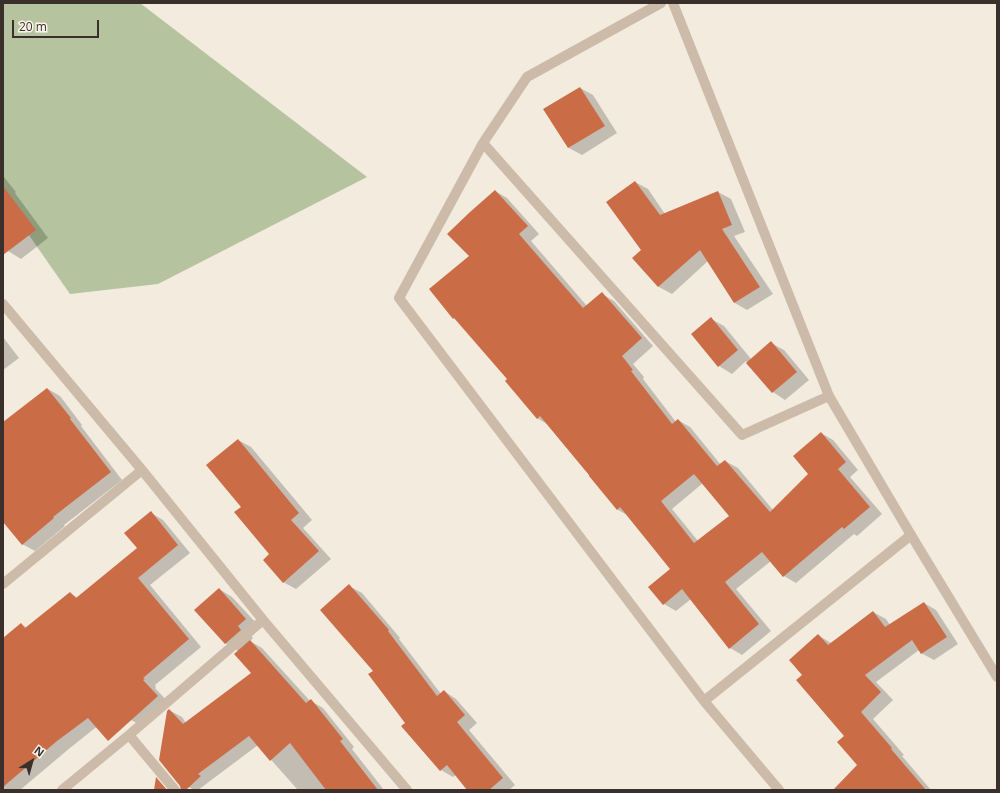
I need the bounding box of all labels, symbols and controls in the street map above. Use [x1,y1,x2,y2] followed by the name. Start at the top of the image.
[14,12,101,38] scale bar
[19,18,47,35] text: 20 m
[12,741,52,781] north arrow
[31,742,48,760] text: N

